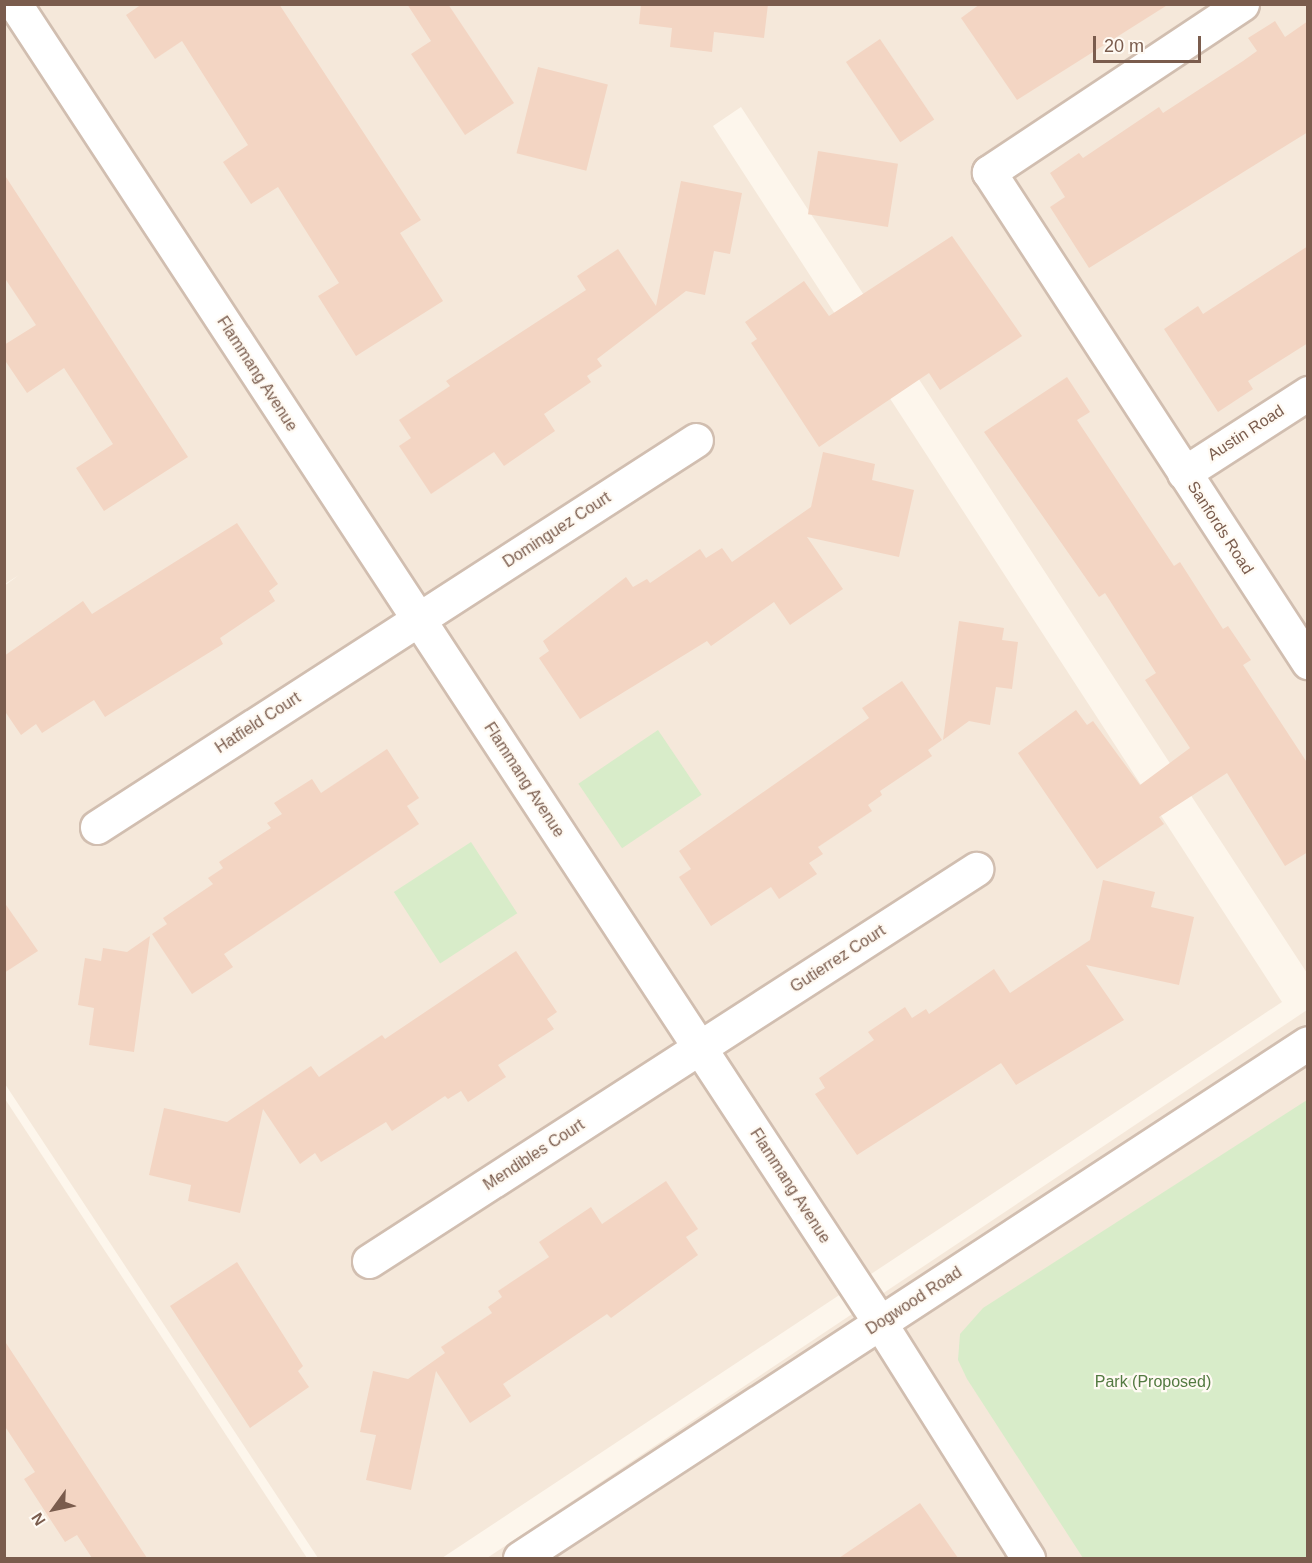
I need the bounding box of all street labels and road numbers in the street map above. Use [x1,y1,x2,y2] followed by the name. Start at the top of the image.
[212,313,302,435] street label: Flammang Avenue
[1204,401,1288,465] street label: Austin Road
[1183,478,1257,578] street label: Sanfords Road
[500,488,614,572] street label: Dominguez Court
[212,688,304,758] street label: Hatfield Court
[479,719,569,841] street label: Flammang Avenue
[787,921,889,997] street label: Gutierrez Court
[480,1115,588,1195] street label: Mendibles Court
[745,1125,835,1247] street label: Flammang Avenue
[863,1263,965,1339] street label: Dogwood Road

